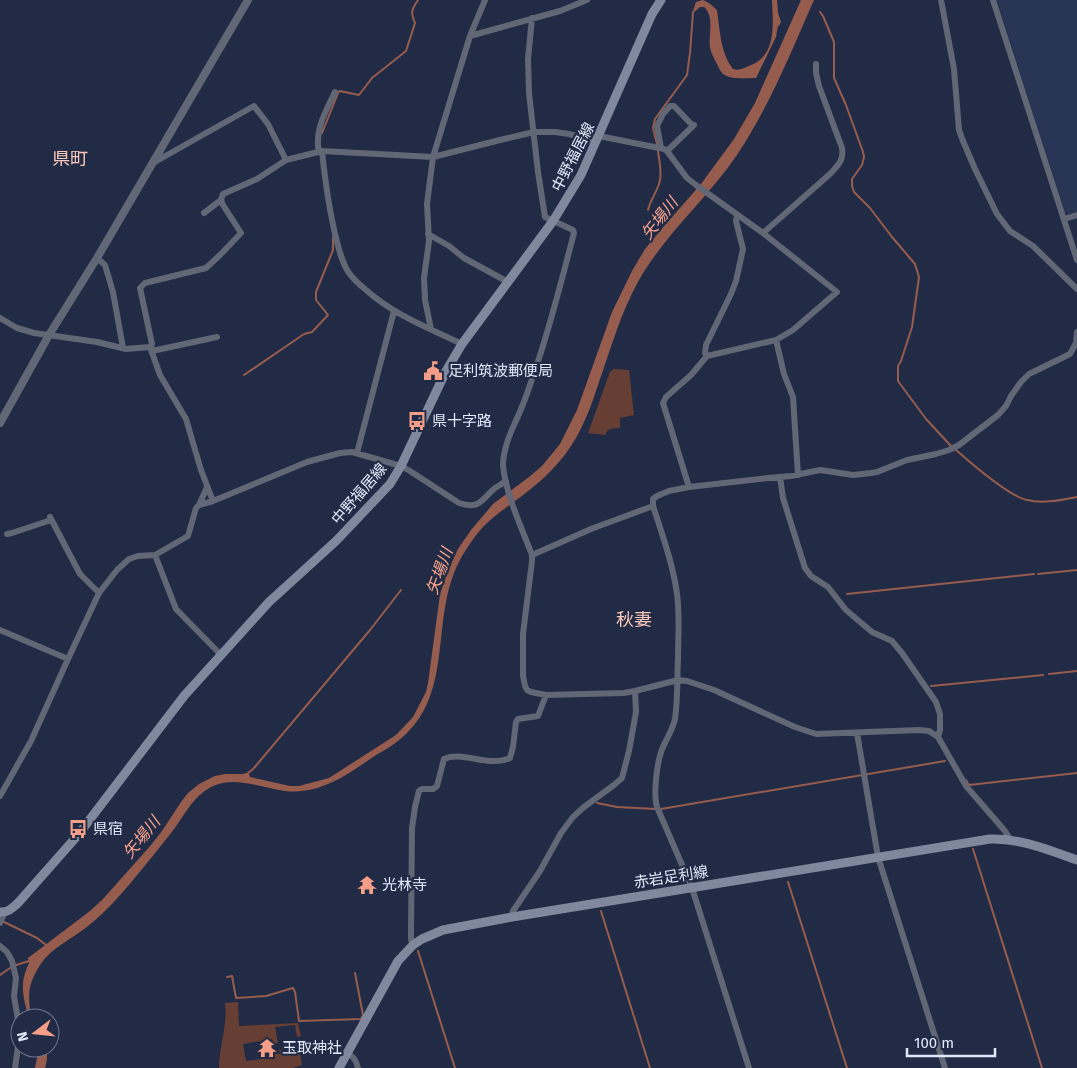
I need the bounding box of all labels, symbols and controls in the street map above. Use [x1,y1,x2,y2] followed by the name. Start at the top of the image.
[548,119,598,195] street label: 中野福居線
[52,148,88,170] district label: 県町
[637,192,683,243] water label: 矢場川
[422,360,444,382] public building icon: 足利筑波郵便局
[448,362,553,380] place label: 足利筑波郵便局
[406,410,428,432] bus stop icon: 県十字路
[432,412,492,430] place label: 県十字路
[328,460,390,528] street label: 中野福居線
[422,543,457,597] water label: 矢場川
[616,609,652,631] district label: 秋妻
[119,811,165,862] water label: 矢場川
[67,818,89,840] bus stop icon: 県宿
[93,820,123,838] place label: 県宿
[633,862,709,892] street label: 赤岩足利線
[356,874,378,896] temple icon: 光林寺
[382,876,427,894] place label: 光林寺
[10,1008,60,1058] north arrow
[907,1026,994,1058] scale bar
[14,1030,32,1043] text: N
[914,1034,954,1052] text: 100 m
[256,1037,278,1059] temple icon: 玉取神社
[282,1039,342,1057] place label: 玉取神社

